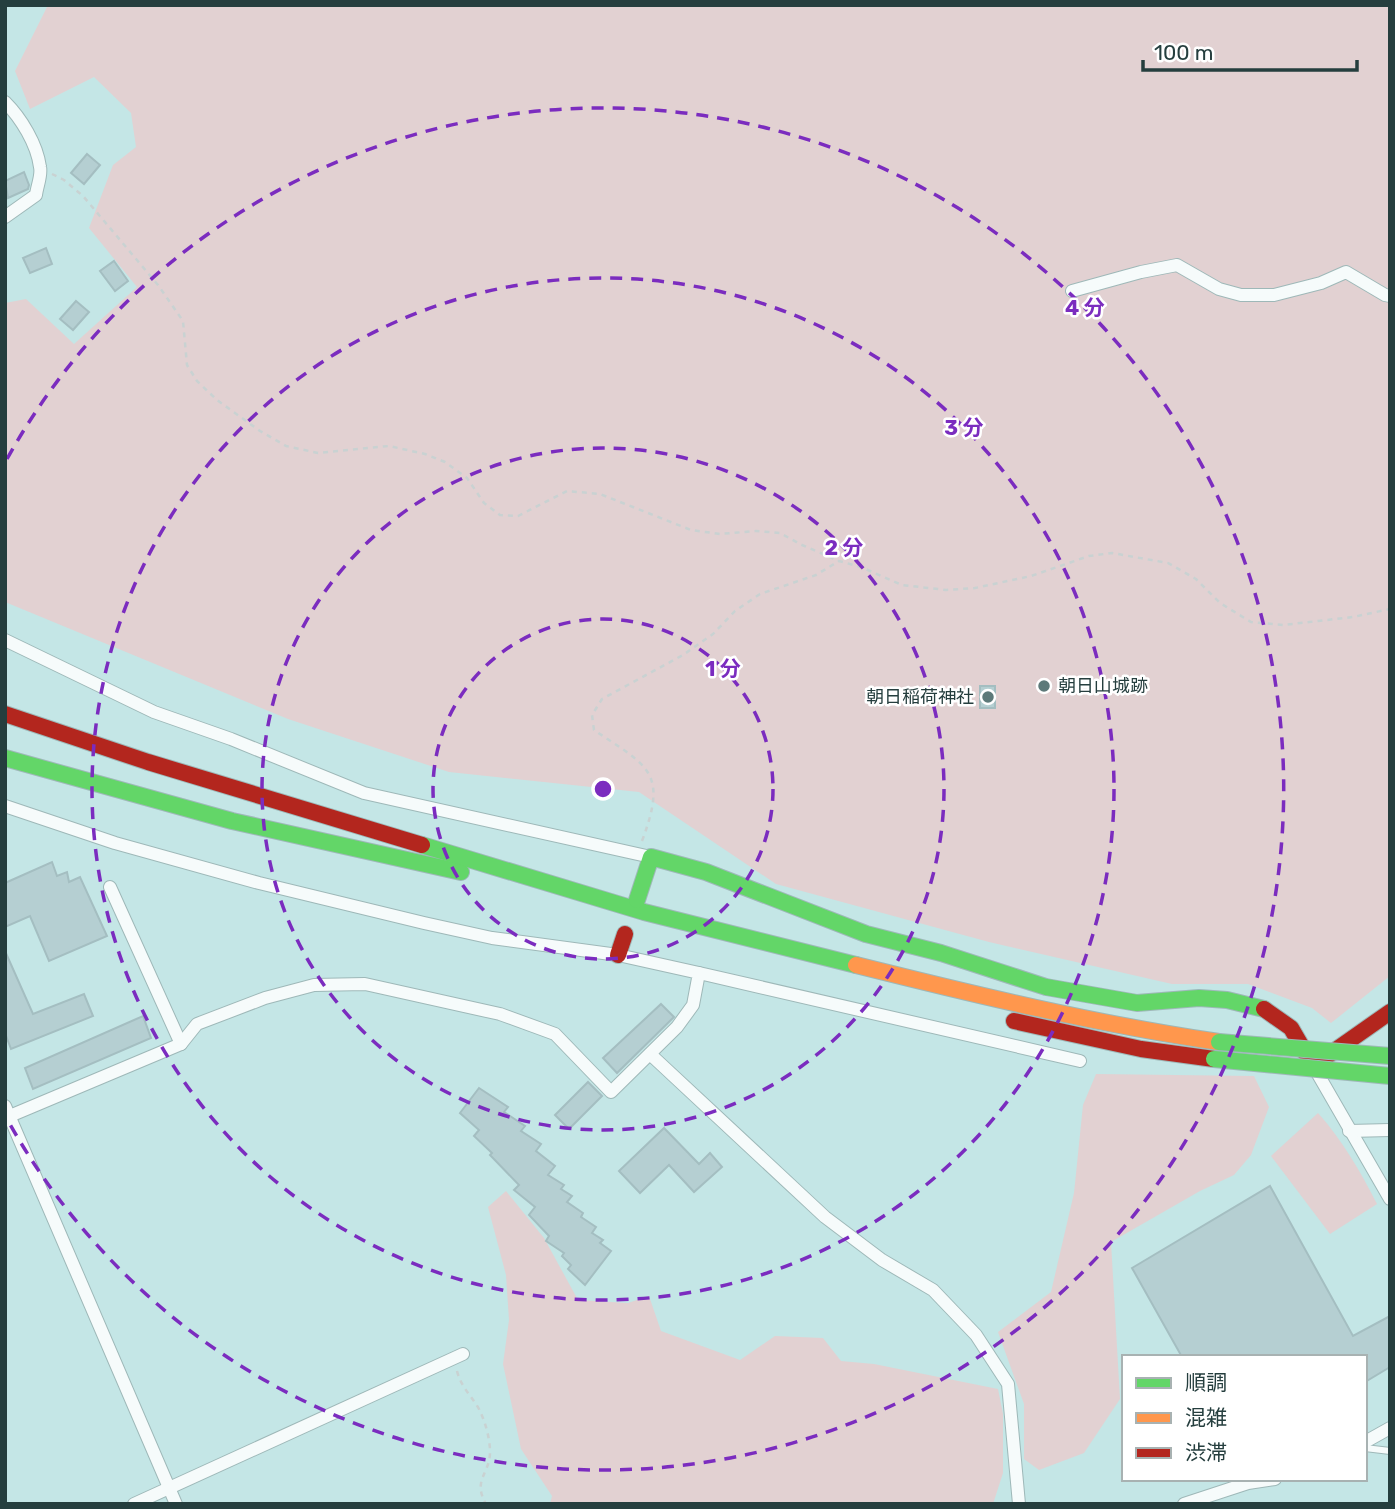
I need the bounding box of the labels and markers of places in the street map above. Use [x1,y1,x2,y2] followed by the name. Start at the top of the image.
[1058,675,1148,697] place label: 朝日山城跡
[1036,678,1052,694] marker: 朝日山城跡
[866,686,974,708] place label: 朝日稲荷神社
[980,689,996,705] marker: 朝日稲荷神社
[591,777,615,801] centre of rings

